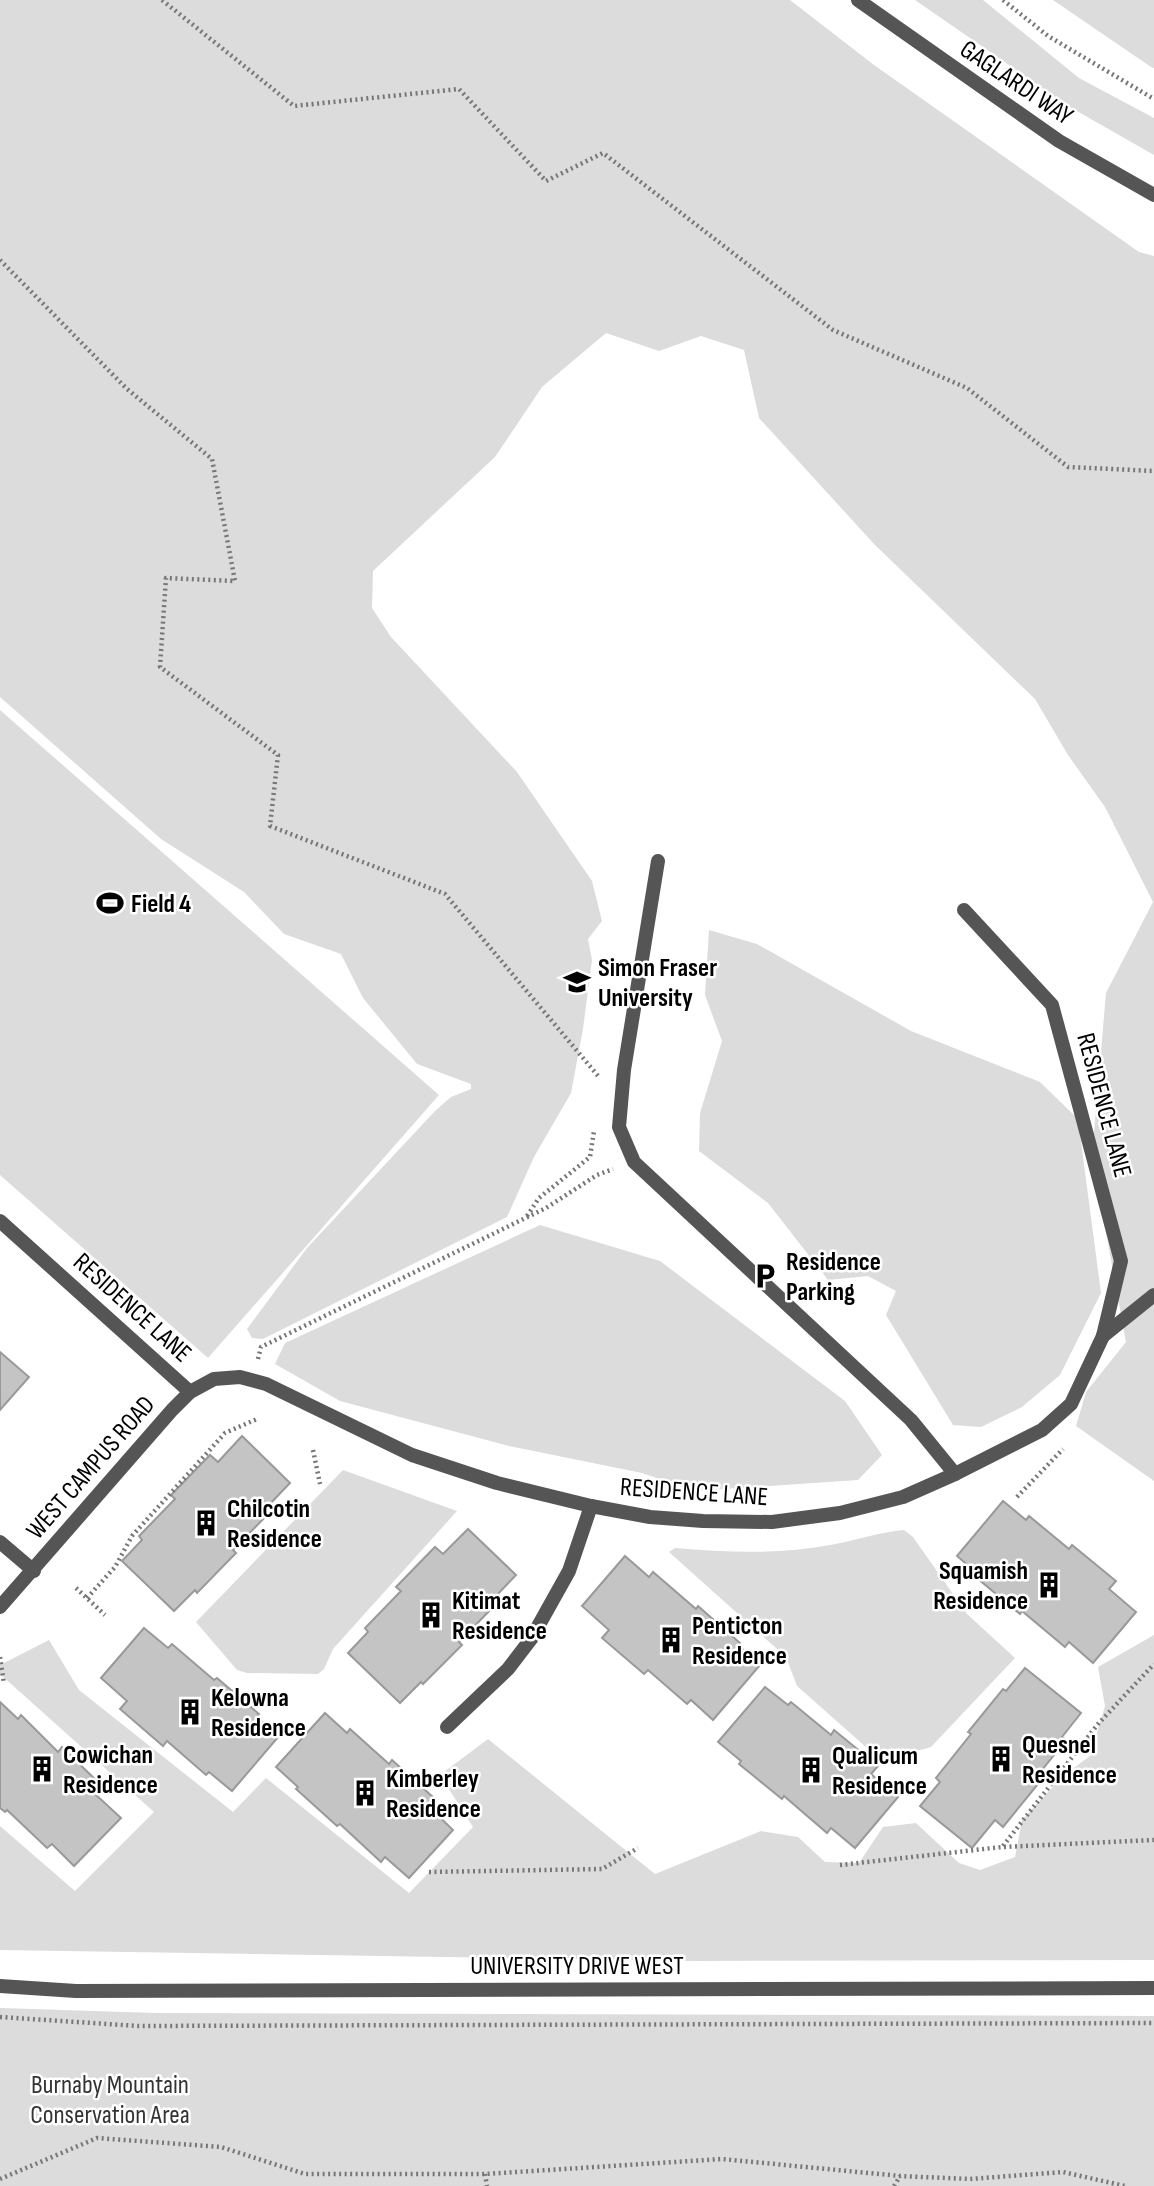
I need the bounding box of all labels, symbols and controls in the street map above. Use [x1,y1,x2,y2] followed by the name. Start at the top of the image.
[954,34,1079,132] street label: GAGLARDI WAY
[95,888,125,918] sports icon: Field 4
[131,889,191,920] place label: Field 4
[598,953,717,1014] place label: Simon Fraser University
[562,967,592,997] school or university icon: Simon Fraser University
[1069,1030,1138,1181] street label: RESIDENCE LANE
[67,1247,197,1369] street label: RESIDENCE LANE
[786,1247,881,1308] place label: Residence Parking
[750,1261,780,1291] parking icon: Residence Parking
[20,1390,162,1546] street label: WEST CAMPUS ROAD
[619,1472,769,1513] street label: RESIDENCE LANE
[227,1494,322,1555] place label: Chilcotin Residence
[191,1508,221,1538] building icon: Chilcotin Residence
[933,1556,1028,1617] place label: Squamish Residence
[1034,1570,1064,1600] building icon: Squamish Residence
[452,1586,547,1647] place label: Kitimat Residence
[416,1600,446,1630] building icon: Kitimat Residence
[692,1611,787,1672] place label: Penticton Residence
[656,1625,686,1655] building icon: Penticton Residence
[211,1683,306,1744] place label: Kelowna Residence
[175,1697,205,1727] building icon: Kelowna Residence
[1022,1730,1117,1791] place label: Quesnel Residence
[63,1740,158,1801] place label: Cowichan Residence
[832,1741,927,1802] place label: Qualicum Residence
[986,1744,1016,1774] building icon: Quesnel Residence
[27,1754,57,1784] building icon: Cowichan Residence
[796,1755,826,1785] building icon: Qualicum Residence
[386,1764,481,1825] place label: Kimberley Residence
[350,1778,380,1808] building icon: Kimberley Residence
[470,1951,684,1982] street label: UNIVERSITY DRIVE WEST
[30,2070,190,2131] park label: Burnaby Mountain Conservation Area

